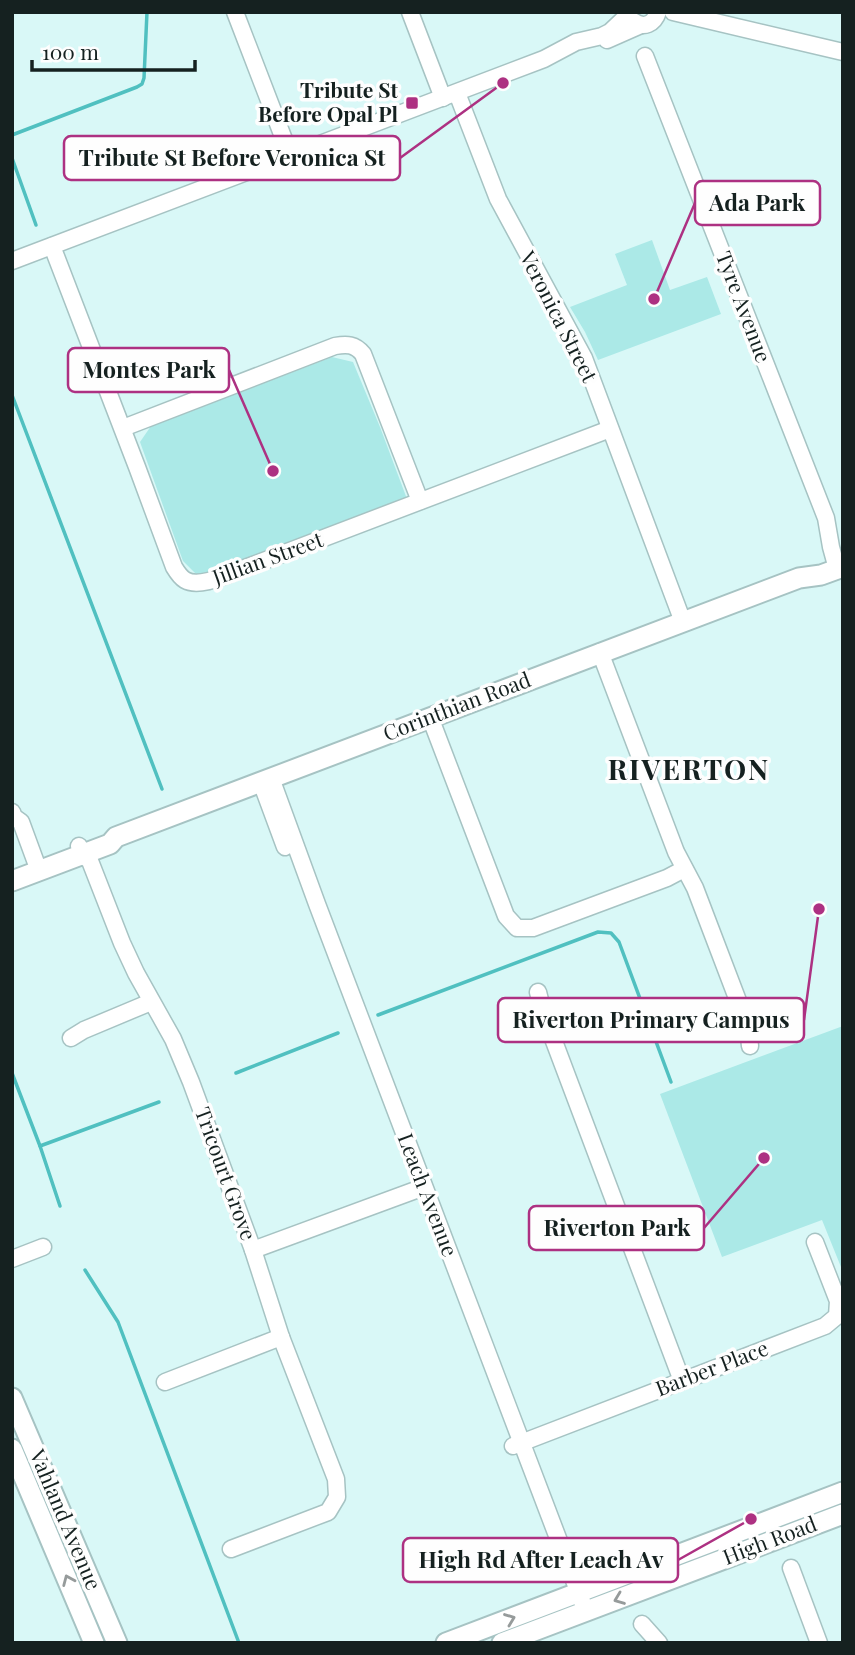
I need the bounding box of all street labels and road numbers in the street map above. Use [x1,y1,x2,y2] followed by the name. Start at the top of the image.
[514,245,605,387] street label: Veronica Street
[711,247,779,366] street label: Tyre Avenue
[207,524,327,590] street label: Jillian Street
[378,664,534,746] street label: Corinthian Road
[190,1103,264,1244] street label: Tricourt Grove
[393,1129,465,1260] street label: Leach Avenue
[651,1333,772,1401] street label: Barber Place
[24,1444,109,1594] street label: Vahland Avenue
[718,1508,820,1570] street label: High Road

